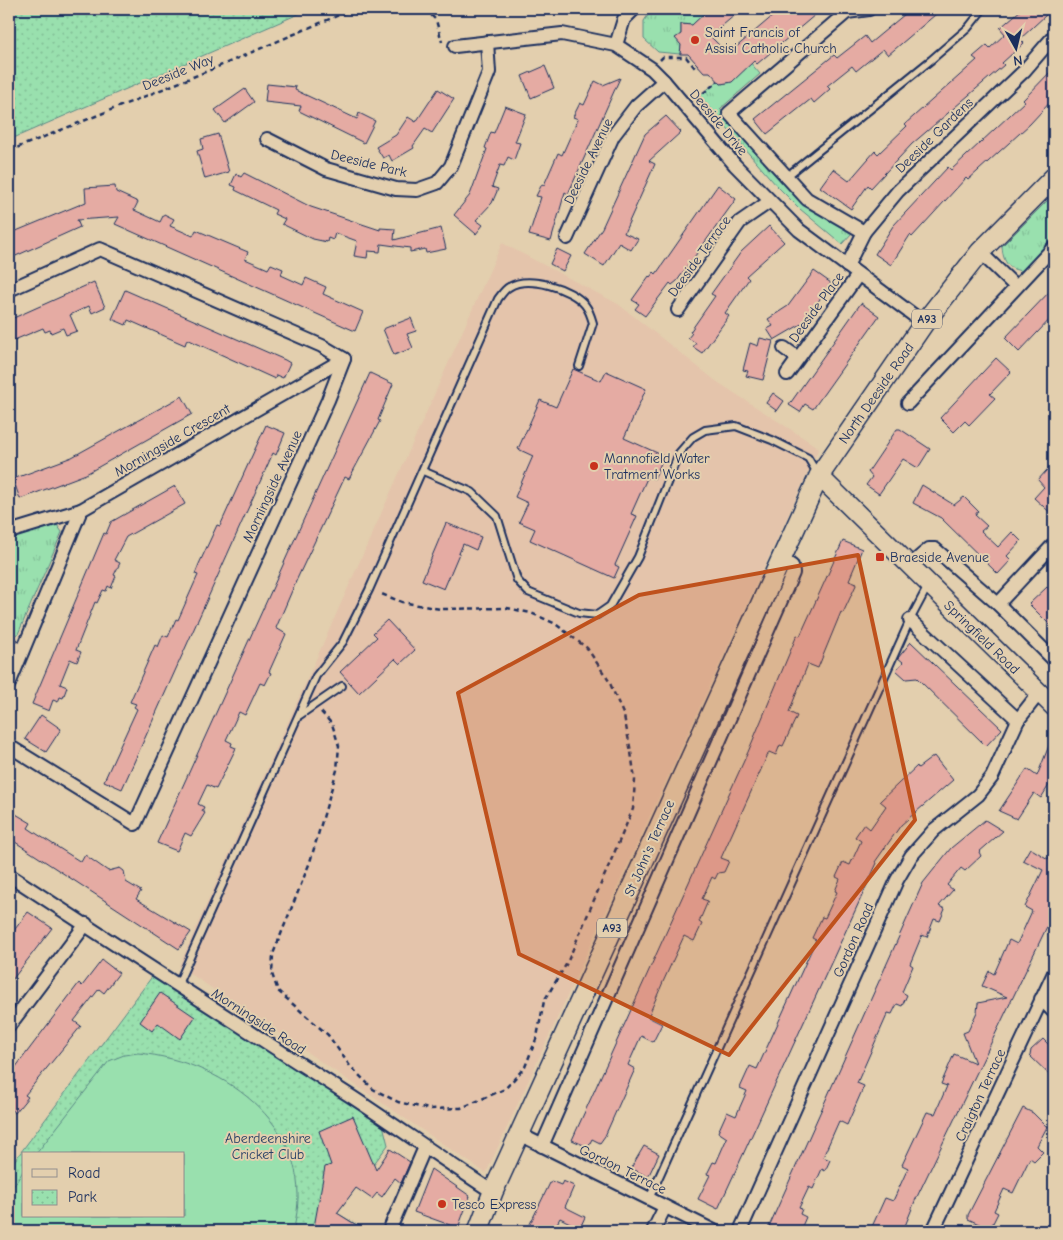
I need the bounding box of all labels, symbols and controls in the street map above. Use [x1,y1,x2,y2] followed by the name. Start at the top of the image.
[990,22,1040,72] north arrow
[705,24,837,57] place label: Saint Francis of Assisi Catholic Church
[689,34,701,46] marker: Saint Francis of Assisi Catholic Church
[140,50,217,95] street label: Deeside Way
[1012,51,1023,69] text: N
[686,86,751,159] street label: Deeside Drive
[892,94,977,177] street label: Deeside Gardens
[560,115,617,207] street label: Deeside Avenue
[329,146,409,181] street label: Deeside Park
[664,212,734,300] street label: Deeside Terrace
[785,269,848,346] street label: Deeside Place
[912,310,942,328] road number: A93
[835,339,918,447] street label: North Deeside Road
[111,400,234,481] street label: Morningside Crescent
[239,428,306,545] street label: Morningside Avenue
[604,450,710,483] place label: Mannofield Water Tratment Works
[588,460,600,472] marker: Mannofield Water Tratment Works
[890,549,989,566] place label: Braeside Avenue
[874,551,886,563] marker: Braeside Avenue
[940,597,1023,678] street label: Springfield Road
[621,797,678,899] street label: St John's Terrace
[829,900,878,980] street label: Gordon Road
[597,918,627,938] road number: A93
[208,985,309,1058] street label: Morningside Road
[952,1046,1009,1144] street label: Craigton Terrace
[225,1130,311,1163] park label: Aberdeenshire Cricket Club
[576,1141,669,1198] street label: Gordon Terrace
[22,1152,185,1218] legend
[68,1164,100,1182] text: Road
[68,1188,97,1206] text: Park
[452,1196,536,1213] place label: Tesco Express
[436,1198,448,1210] marker: Tesco Express

